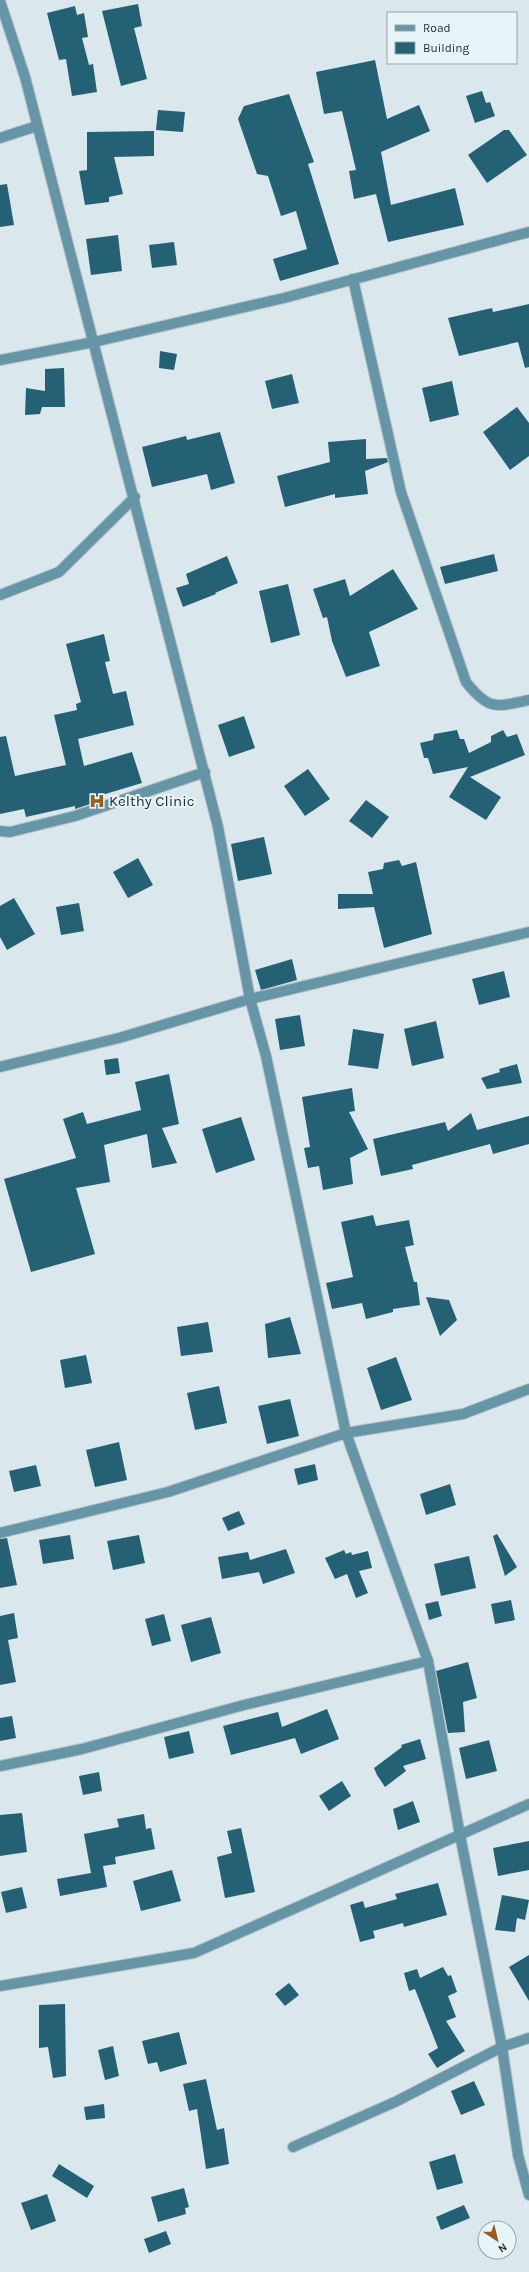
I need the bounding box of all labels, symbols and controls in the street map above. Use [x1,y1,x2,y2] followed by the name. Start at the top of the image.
[387,12,517,64] legend
[423,21,451,35] text: Road
[423,41,470,55] text: Building
[88,792,106,810] hospital icon: Kelthy Clinic
[109,792,194,810] place label: Kelthy Clinic
[477,2220,517,2260] north arrow
[495,2240,509,2255] text: N

